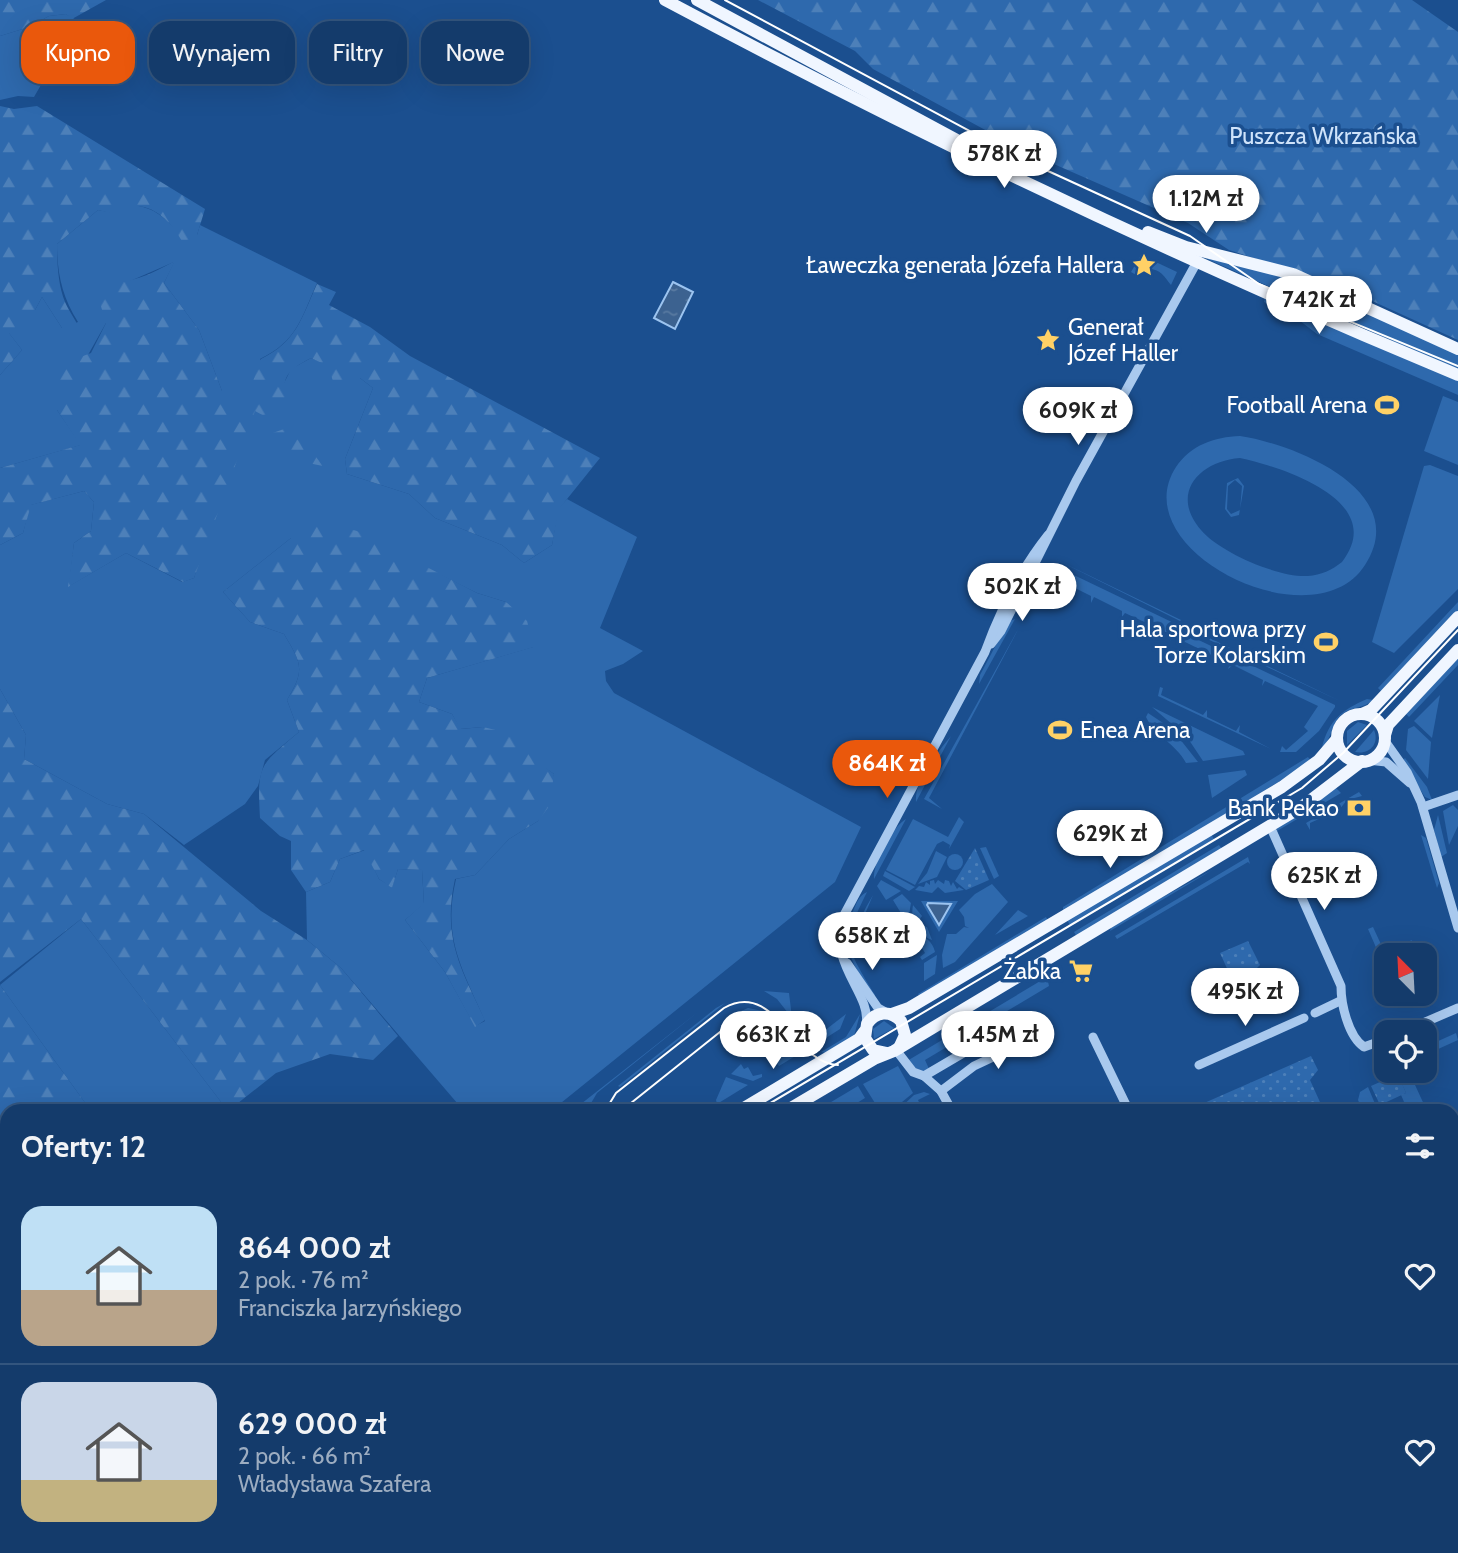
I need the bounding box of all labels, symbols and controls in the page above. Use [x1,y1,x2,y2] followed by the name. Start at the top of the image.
[21,21,135,84] chip: Kupno
[149,21,295,84] chip: Wynajem
[309,21,407,84] chip: Filtry
[421,21,529,84] chip: Nowe
[1229,122,1417,150] park label: Puszcza Wkrzańska
[939,130,1069,190] pin: 578K zł
[967,139,1041,167] text: 578K zł
[1134,176,1278,235] pin: 1.12M zł
[1169,184,1243,212] text: 1.12M zł
[806,251,1124,279] place label: Ławeczka generała Józefa Hallera
[1130,251,1158,279] place icon: Ławeczka generała Józefa Hallera
[1254,276,1384,336] pin: 742K zł
[1282,285,1356,313] text: 742K zł
[1067,313,1179,367] place label: Generał Józef Haller
[1034,326,1062,354] place icon: Generał Józef Haller
[1013,388,1143,447] pin: 609K zł
[1226,391,1367,419] place label: Football Arena
[1373,391,1401,419] sports icon: Football Arena
[1039,396,1117,424] text: 609K zł
[957,564,1087,623] pin: 502K zł
[983,572,1061,600] text: 502K zł
[1120,615,1306,669] place label: Hala sportowa przy Torze Kolarskim
[1312,628,1340,656] sports icon: Hala sportowa przy Torze Kolarskim
[1046,716,1074,744] sports icon: Enea Arena
[1080,716,1190,744] place label: Enea Arena
[822,740,952,800] pin: 864K zł
[848,749,926,777] text: 864K zł
[1227,794,1339,822] place label: Bank Pekao
[1345,794,1373,822] bank icon: Bank Pekao
[1045,810,1175,870] pin: 629K zł
[1073,819,1147,847] text: 629K zł
[1259,852,1389,912] pin: 625K zł
[1287,861,1361,889] text: 625K zł
[807,912,937,972] pin: 658K zł
[834,921,910,949] text: 658K zł
[1374,943,1437,1006] north arrow
[1374,943,1437,1083] map controls
[1003,957,1061,985] place label: Żabka
[1067,957,1095,985] supermarket icon: Żabka
[1180,968,1310,1028] pin: 495K zł
[1207,977,1283,1005] text: 495K zł
[708,1012,838,1071] pin: 663K zł
[926,1012,1070,1071] pin: 1.45M zł
[736,1020,810,1048] text: 663K zł
[957,1020,1039,1048] text: 1.45M zł
[1374,1020,1437,1083] button: locate
[1401,1127,1439,1165] icon: filters
[21,1128,146,1165] text: Oferty: 12
[238,1229,391,1266] text: 864 000 zł
[77,1234,161,1318] icon: home
[1401,1257,1439,1295] icon: heart
[238,1266,369,1294] text: 2 pok. · 76 m²
[238,1294,462,1322] text: Franciszka Jarzyńskiego
[238,1405,387,1442] text: 629 000 zł
[77,1410,161,1494] icon: home
[1401,1433,1439,1471] icon: heart
[238,1442,371,1470] text: 2 pok. · 66 m²
[238,1470,431,1498] text: Władysława Szafera

